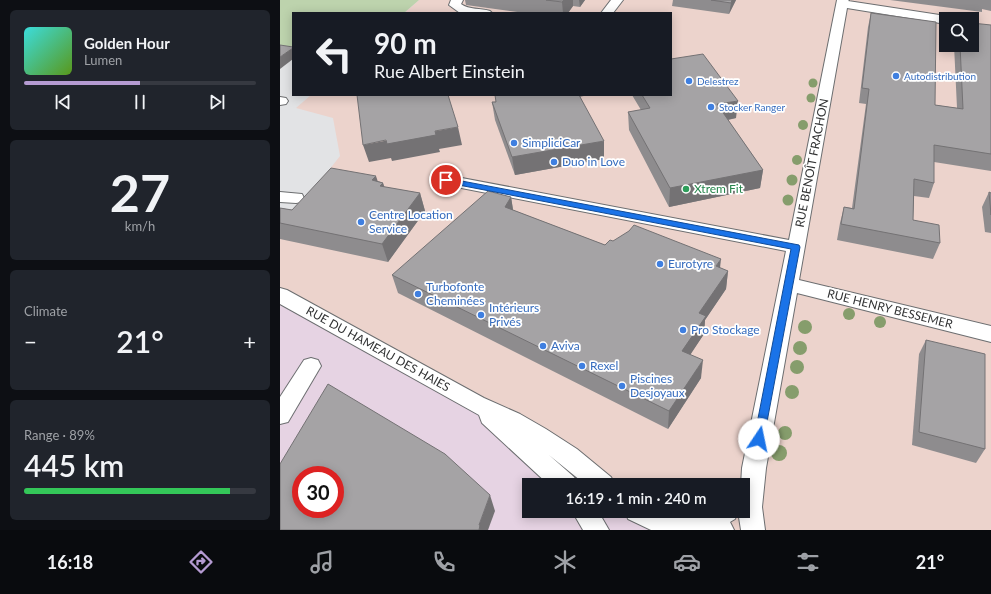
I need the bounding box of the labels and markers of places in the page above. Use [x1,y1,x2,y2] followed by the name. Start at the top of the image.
[904,70,976,82] place label: Autodistribution
[891,71,901,81] marker: Autodistribution
[697,75,739,87] place label: Delestrez
[684,76,694,86] marker: Delestrez
[719,101,785,113] place label: Stocker Ranger
[706,102,716,112] marker: Stocker Ranger
[522,135,581,150] place label: SimpliciCar
[509,138,519,148] marker: SimpliciCar
[562,154,625,169] place label: Duo in Love
[549,157,559,167] marker: Duo in Love
[429,163,463,197] pin
[694,181,744,196] place label: Xtrem Fit
[681,184,691,194] marker: Xtrem Fit
[369,207,453,236] place label: Centre Location Service
[356,217,366,227] marker: Centre Location Service
[668,256,713,271] place label: Eurotyre
[655,259,665,269] marker: Eurotyre
[426,279,484,308] place label: Turbofonte Cheminées
[413,289,423,299] marker: Turbofonte Cheminées
[489,300,539,329] place label: Intérieurs Privés
[476,310,486,320] marker: Intérieurs Privés
[691,322,760,337] place label: Pro Stockage
[678,325,688,335] marker: Pro Stockage
[551,338,580,353] place label: Aviva
[538,341,548,351] marker: Aviva
[590,358,618,373] place label: Rexel
[577,361,587,371] marker: Rexel
[630,371,685,400] place label: Piscines Desjoyaux
[617,381,627,391] marker: Piscines Desjoyaux

